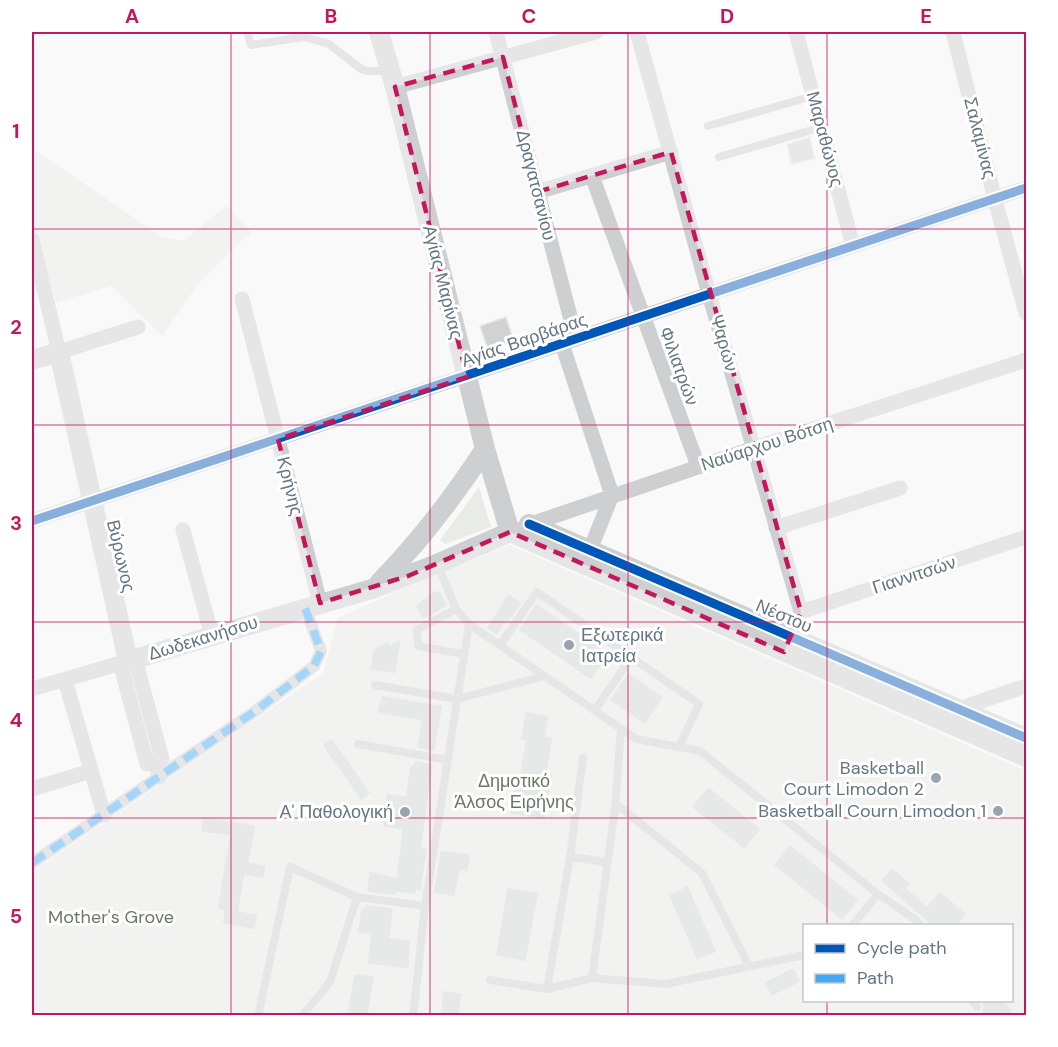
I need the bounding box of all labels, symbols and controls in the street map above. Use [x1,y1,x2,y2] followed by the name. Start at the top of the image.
[125,3,139,29] text: A
[325,3,337,29] text: B
[522,3,536,29] text: C
[720,3,734,29] text: D
[920,3,932,29] text: E
[801,89,849,190] street label: Μαραθώνος
[958,95,1002,182] street label: Σαλαμίνας
[12,118,20,144] text: 1
[511,127,561,243] street label: Δραγατσανίου
[417,223,469,342] street label: Αγίας Μαρίνας
[458,307,590,373] street label: Αγίας Βαρβάρας
[704,312,744,374] street label: Ψαρών
[10,314,22,340] text: 2
[654,323,704,409] street label: Φιλιατρών
[698,411,836,477] street label: Ναύαρχου Βότση
[271,454,309,518] street label: Κρήνης
[10,510,22,536] text: 3
[101,517,141,595] street label: Βύρωνος
[869,550,959,600] street label: Γιαννιτσών
[752,593,816,639] street label: Νέστου
[145,610,261,666] street label: Δωδεκανήσου
[581,623,663,668] place label: Εξωτερικά Ιατρεία
[562,638,576,652] marker: Εξωτερικά Ιατρεία
[10,707,23,733] text: 4
[784,756,924,801] place label: Basketball Court Limodon 2
[454,769,574,814] park label: Δημοτικό Άλσος Ειρήνης
[929,771,943,785] marker: Basketball Court Limodon 2
[758,799,986,823] place label: Basketball Courn Limodon 1
[280,800,393,824] place label: Α' Παθολογική
[991,804,1005,818] marker: Basketball Courn Limodon 1
[398,805,412,819] marker: Α' Παθολογική
[10,903,22,929] text: 5
[48,905,174,929] park label: Mother's Grove
[803,924,1013,1002] legend
[857,936,947,960] text: Cycle path
[857,966,894,990] text: Path

